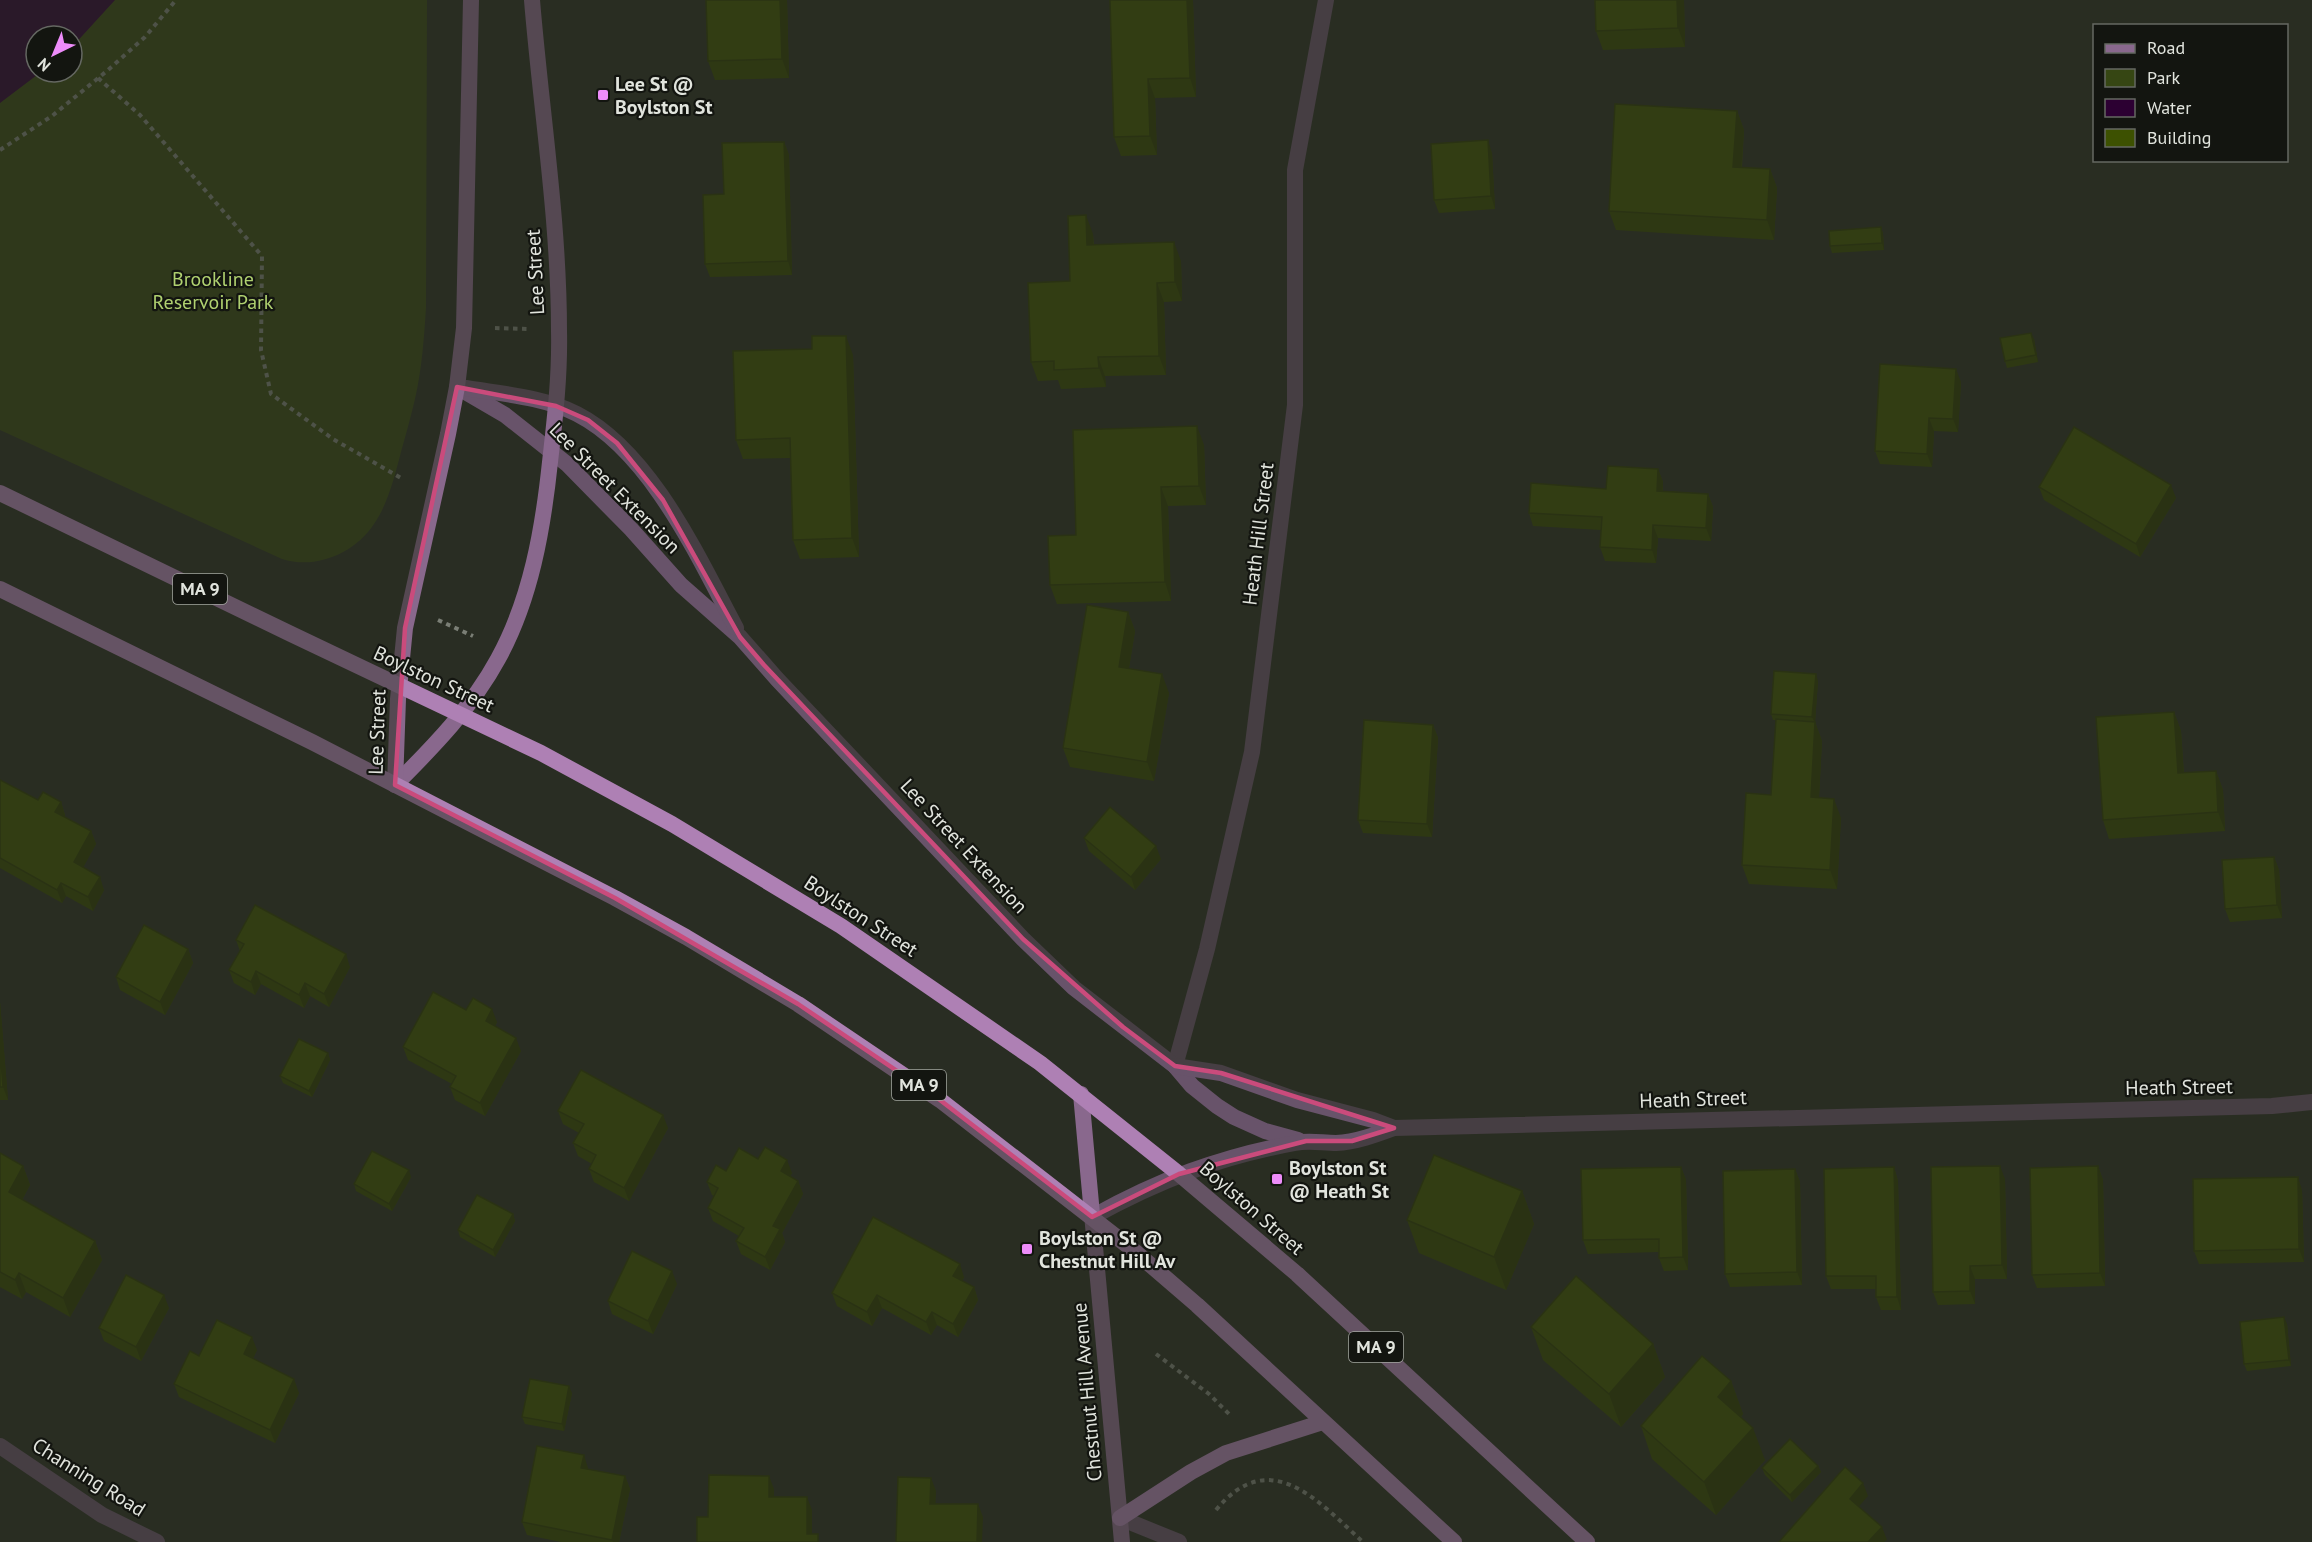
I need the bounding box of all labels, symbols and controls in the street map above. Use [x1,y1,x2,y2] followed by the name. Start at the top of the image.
[24,24,84,84] north arrow
[2093,24,2288,162] legend
[2147,36,2185,59] text: Road
[33,54,54,76] text: N
[2147,66,2180,89] text: Park
[615,71,712,120] place label: Lee St @ Boylston St
[596,88,610,102] marker: Lee St @ Boylston St
[2147,96,2191,119] text: Water
[2147,126,2211,149] text: Building
[520,228,550,315] street label: Lee Street
[153,266,274,315] park label: Brookline Reservoir Park
[544,417,686,559] street label: Lee Street Extension
[1236,461,1280,607] street label: Heath Hill Street
[173,574,227,604] road number: MA 9
[369,640,499,718] street label: Boylston Street
[363,689,391,775] street label: Lee Street
[895,773,1033,919] street label: Lee Street Extension
[799,870,923,963] street label: Boylston Street
[892,1070,946,1100] road number: MA 9
[2125,1073,2233,1101] street label: Heath Street
[1639,1084,1747,1114] street label: Heath Street
[1194,1155,1310,1261] street label: Boylston Street
[1289,1155,1389,1204] place label: Boylston St @ Heath St
[1270,1172,1284,1186] marker: Boylston St @ Heath St
[1039,1225,1176,1274] place label: Boylston St @ Chestnut Hill Av
[1020,1242,1034,1256] marker: Boylston St @ Chestnut Hill Av
[1066,1302,1108,1482] street label: Chestnut Hill Avenue
[1349,1332,1403,1362] road number: MA 9
[27,1432,151,1522] street label: Channing Road

